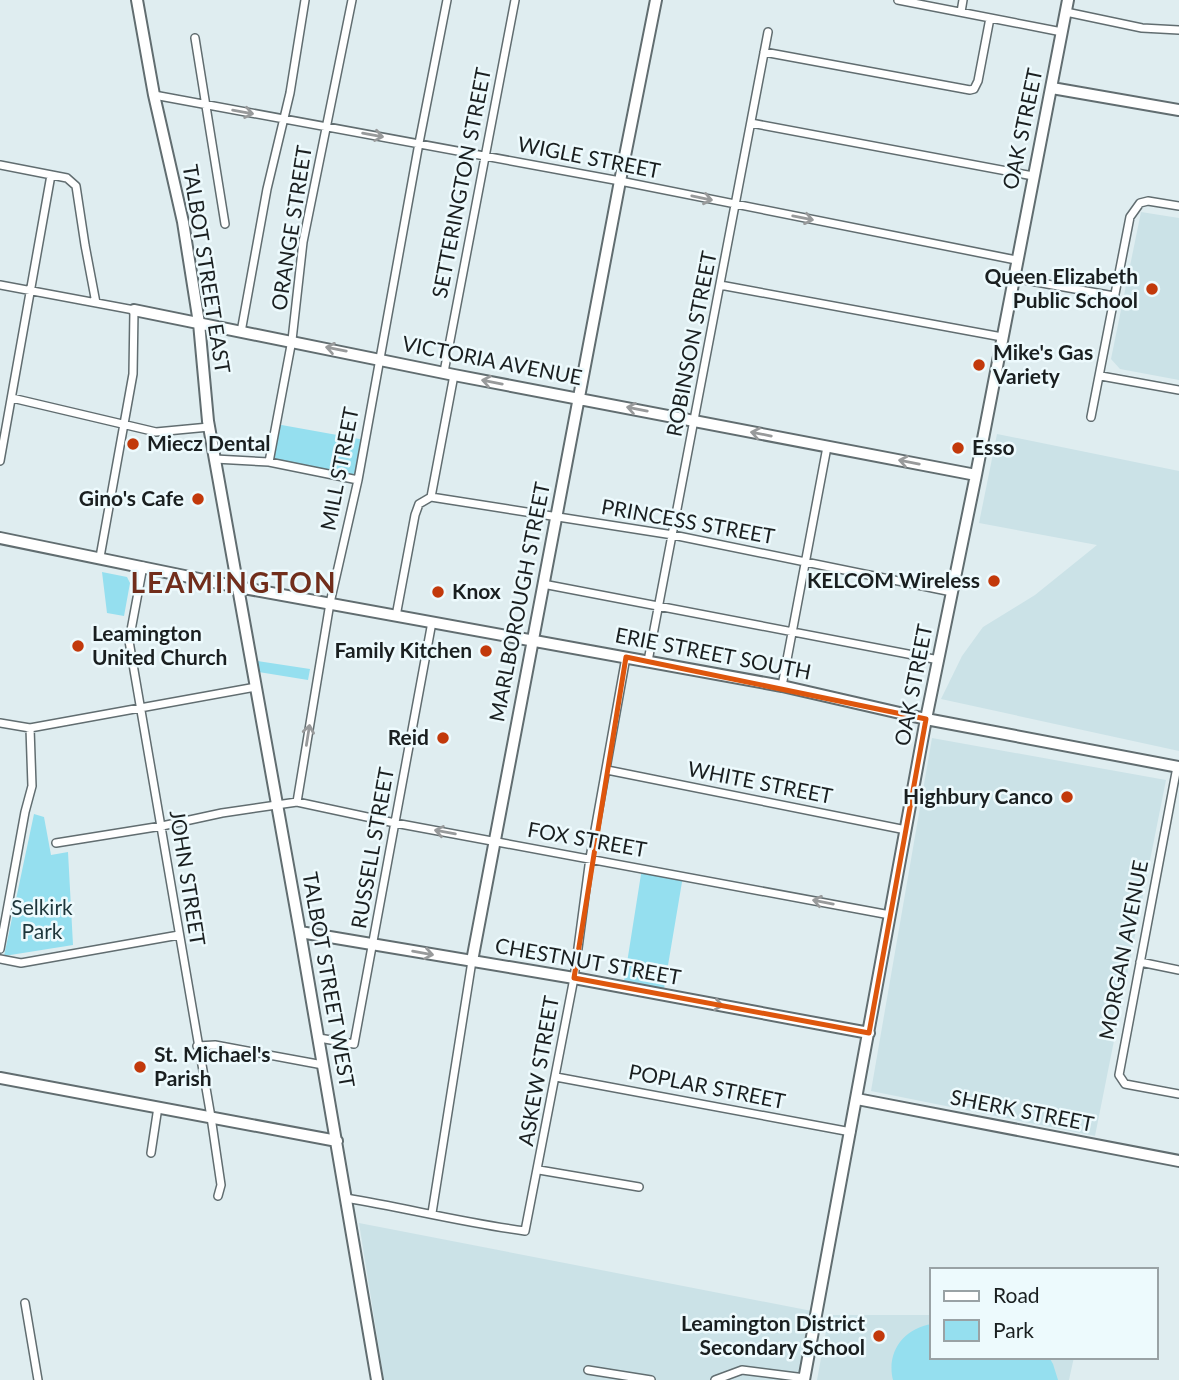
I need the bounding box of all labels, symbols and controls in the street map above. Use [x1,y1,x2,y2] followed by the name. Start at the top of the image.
[426,65,495,300] street label: SETTERINGTON STREET
[996,65,1047,192] street label: OAK STREET
[231,106,254,119] one-way arrow
[361,129,384,142] one-way arrow
[516,130,663,183] street label: WIGLE STREET
[265,143,316,312] street label: ORANGE STREET
[179,162,236,376] street label: TALBOT STREET EAST
[690,191,713,205] one-way arrow
[791,212,814,225] one-way arrow
[660,248,721,439] street label: ROBINSON STREET
[984,263,1138,312] place label: Queen Elizabeth Public School
[1144,281,1160,297] marker: Queen Elizabeth Public School
[400,330,584,389] street label: VICTORIA AVENUE
[992,339,1093,388] place label: Mike's Gas Variety
[325,342,348,356] one-way arrow
[971,357,987,373] marker: Mike's Gas Variety
[481,374,504,388] one-way arrow
[626,402,649,415] one-way arrow
[314,404,363,533] street label: MILL STREET
[750,426,773,440] one-way arrow
[147,430,271,455] place label: Miecz Dental
[972,434,1014,459] place label: Esso
[125,436,141,452] marker: Miecz Dental
[950,440,966,456] marker: Esso
[898,455,921,468] one-way arrow
[483,479,554,724] street label: MARLBOROUGH STREET
[79,485,184,510] place label: Gino's Cafe
[190,491,206,507] marker: Gino's Cafe
[600,493,777,548] street label: PRINCESS STREET
[130,565,338,599] district label: LEAMINGTON
[807,567,980,592] place label: KELCOM Wireless
[986,573,1002,589] marker: KELCOM Wireless
[452,578,501,603] place label: Knox
[430,584,446,600] marker: Knox
[92,620,227,669] place label: Leamington United Church
[613,621,813,684] street label: ERIE STREET SOUTH
[888,621,937,748] street label: OAK STREET
[335,637,472,662] place label: Family Kitchen
[70,638,86,654] marker: Leamington United Church
[478,643,494,659] marker: Family Kitchen
[302,724,315,747] one-way arrow
[388,724,429,749] place label: Reid
[435,730,451,746] marker: Reid
[686,755,835,808] street label: WHITE STREET
[345,765,398,930] street label: RUSSELL STREET
[903,783,1053,808] place label: Highbury Canco
[1059,789,1075,805] marker: Highbury Canco
[165,808,212,948] street label: JOHN STREET
[526,816,649,861] street label: FOX STREET
[434,825,457,838] one-way arrow
[1093,858,1152,1042] street label: MORGAN AVENUE
[298,870,361,1090] street label: TALBOT STREET WEST
[11,894,73,943] park label: Selkirk Park
[812,895,835,908] one-way arrow
[493,932,684,989] street label: CHESTNUT STREET
[411,947,433,960] one-way arrow
[512,993,563,1148] street label: ASKEW STREET
[701,998,724,1011] one-way arrow
[154,1041,270,1090] place label: St. Michael's Parish
[627,1058,788,1113] street label: POPLAR STREET
[132,1059,148,1075] marker: St. Michael's Parish
[948,1083,1097,1136] street label: SHERK STREET
[930,1268,1158,1359] legend
[993,1282,1040,1307] text: Road
[681,1310,865,1359] place label: Leamington District Secondary School
[993,1317,1034,1342] text: Park
[871,1328,887,1344] marker: Leamington District Secondary School

